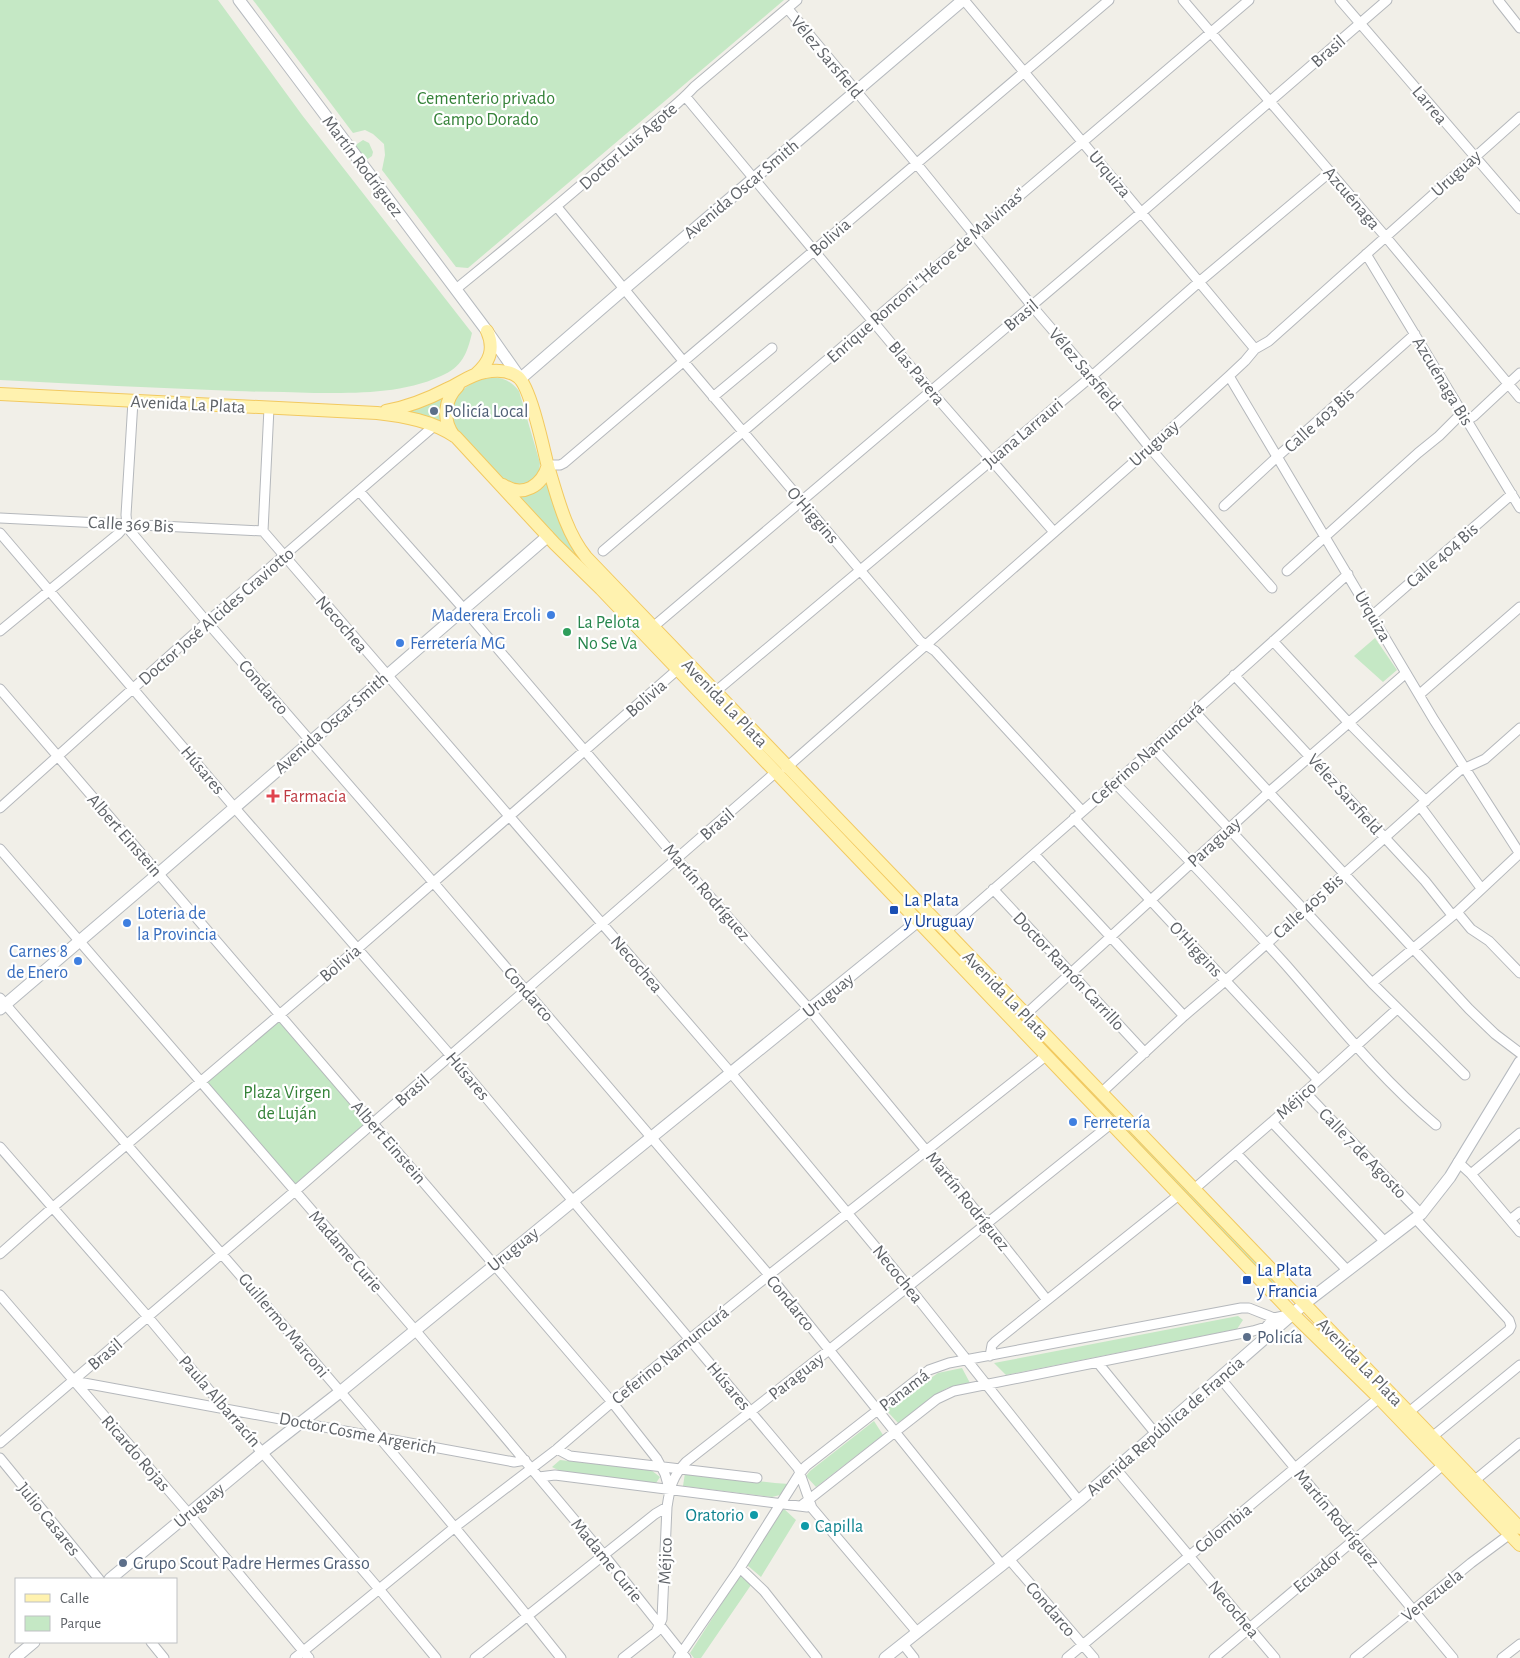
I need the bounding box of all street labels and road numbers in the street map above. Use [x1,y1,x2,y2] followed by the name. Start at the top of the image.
[787,13,866,102] street label: Vélez Sarsfield
[1308,32,1349,71] street label: Brasil
[1408,83,1450,128] street label: Larrea
[576,100,681,194] street label: Doctor Luis Agote
[318,113,406,221] street label: Martín Rodríguez
[681,137,803,243] street label: Avenida Oscar Smith
[1428,147,1485,200] street label: Uruguay
[1085,148,1134,202] street label: Urquiza
[1319,164,1383,233] street label: Azcuénaga
[824,185,1029,367] street label: Enrique Ronconi "Héroe de Malvinas"
[807,215,854,260] street label: Bolivia
[1001,296,1042,335] street label: Brasil
[1045,325,1124,414] street label: Vélez Sarsfield
[1409,334,1476,429] street label: Azcuénaga Bis
[885,338,948,409] street label: Blas Parera
[1281,385,1358,457] street label: Calle 403 Bis
[130,393,246,417] street label: Avenida La Plata
[980,395,1067,472] street label: Juana Larrauri
[1126,417,1183,470] street label: Uruguay
[783,484,842,547] street label: O'Higgins
[88,514,174,536] street label: Calle 369 Bis
[1403,520,1482,592] street label: Calle 404 Bis
[136,544,298,689] street label: Doctor José Alcides Craviotto
[1351,588,1394,645] street label: Urquiza
[312,593,371,657] street label: Necochea
[678,656,771,751] street label: Avenida La Plata
[235,657,292,719] street label: Condarco
[271,670,392,778] street label: Avenida Oscar Smith
[623,676,670,721] street label: Bolivia
[1088,699,1207,809] street label: Ceferino Namuncurá
[177,743,227,798] street label: Húsares
[1304,751,1385,838] street label: Vélez Sarsfield
[84,791,165,881] street label: Albert Einstein
[697,805,738,844] street label: Brasil
[1185,814,1245,871] street label: Paraguay
[660,841,753,944] street label: Martín Rodríguez
[1270,871,1347,943] street label: Calle 405 Bis
[1009,909,1128,1034] street label: Doctor Ramón Carrillo
[1165,918,1225,981] street label: O'Higgins
[607,933,666,997] street label: Necochea
[317,942,365,986] street label: Bolivia
[959,948,1052,1043] street label: Avenida La Plata
[500,964,557,1026] street label: Condarco
[800,970,858,1022] street label: Uruguay
[442,1049,492,1104] street label: Húsares
[392,1071,433,1110] street label: Brasil
[1273,1078,1320,1123] street label: Méjico
[348,1098,429,1188] street label: Albert Einstein
[1315,1105,1410,1202] street label: Calle 7 de Agosto
[922,1149,1012,1255] street label: Martín Rodríguez
[305,1207,386,1296] street label: Madame Curie
[485,1224,543,1276] street label: Uruguay
[869,1242,926,1307] street label: Necochea
[234,1270,332,1381] street label: Guillermo Marconi
[762,1272,818,1335] street label: Condarco
[609,1303,732,1408] street label: Ceferino Namuncurá
[1313,1315,1406,1410] street label: Avenida La Plata
[85,1335,126,1374] street label: Brasil
[766,1350,828,1404] street label: Paraguay
[175,1352,264,1451] street label: Paula Albarracín
[1083,1354,1248,1500] street label: Avenida República de Francia
[703,1359,753,1414] street label: Húsares
[876,1366,933,1415] street label: Panamá
[278,1410,438,1458] street label: Doctor Cosme Argerich
[98,1412,173,1495] street label: Ricardo Rojas
[1290,1466,1382,1571] street label: Martín Rodríguez
[13,1480,83,1560] street label: Julio Casares
[171,1480,228,1532] street label: Uruguay
[1192,1501,1255,1557] street label: Colombia
[567,1515,645,1606] street label: Madame Curie
[656,1537,676,1585] street label: Méjico
[1290,1547,1345,1597] street label: Ecuador
[1399,1566,1467,1626] street label: Venezuela
[1204,1577,1262,1642] street label: Necochea
[1022,1579,1079,1641] street label: Condarco

